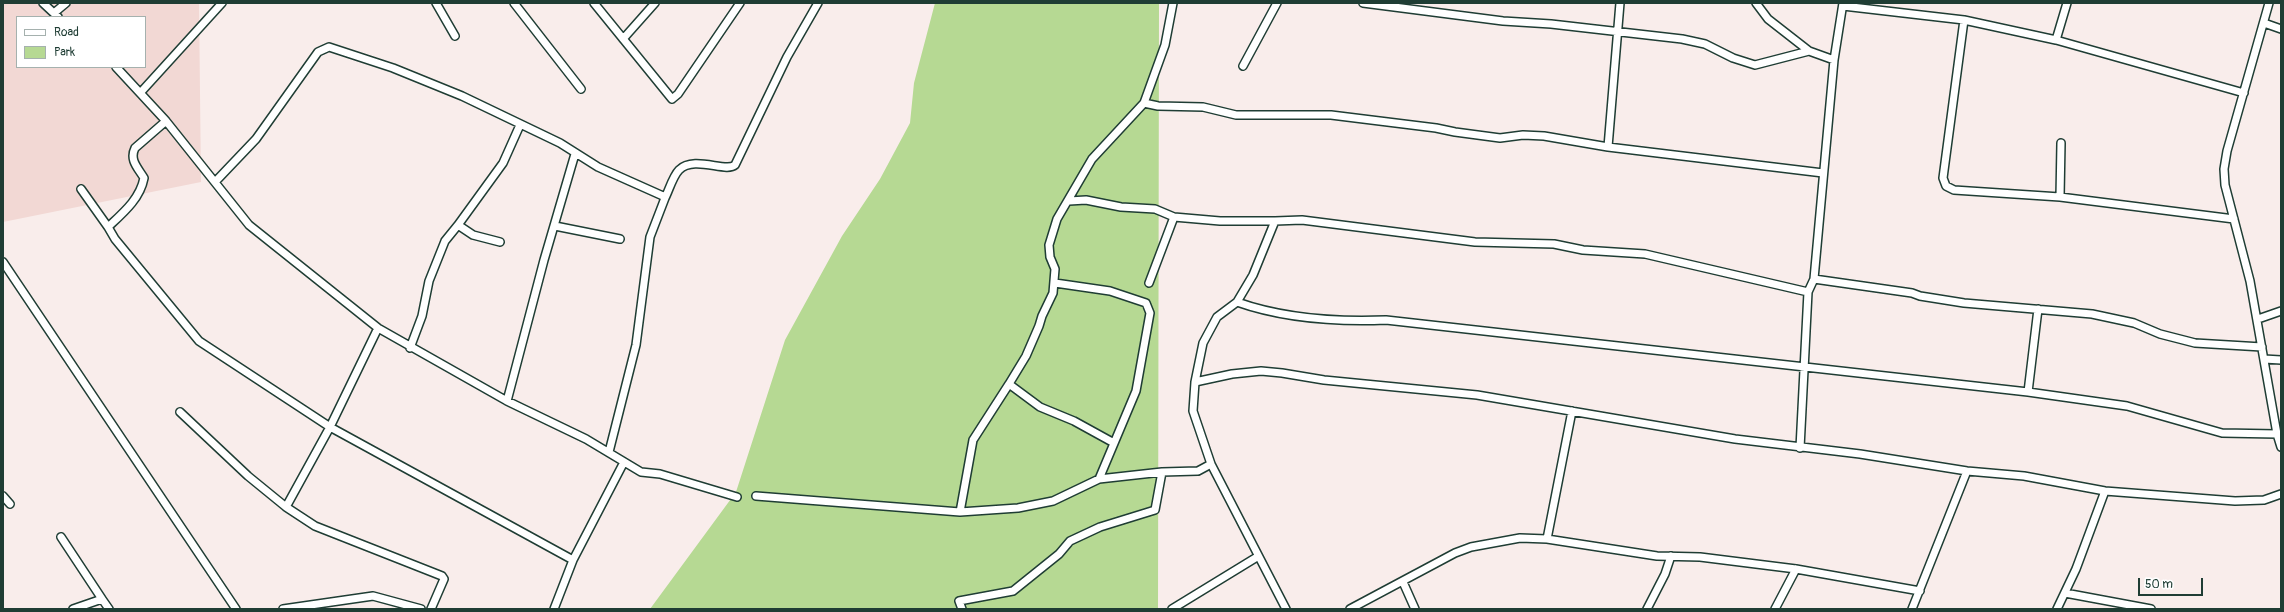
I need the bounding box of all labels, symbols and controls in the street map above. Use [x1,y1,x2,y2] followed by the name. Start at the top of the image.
[16,16,146,68] legend
[54,25,79,40] text: Road
[54,45,75,60] text: Park
[2140,570,2205,596] scale bar
[2145,577,2173,592] text: 50 m

